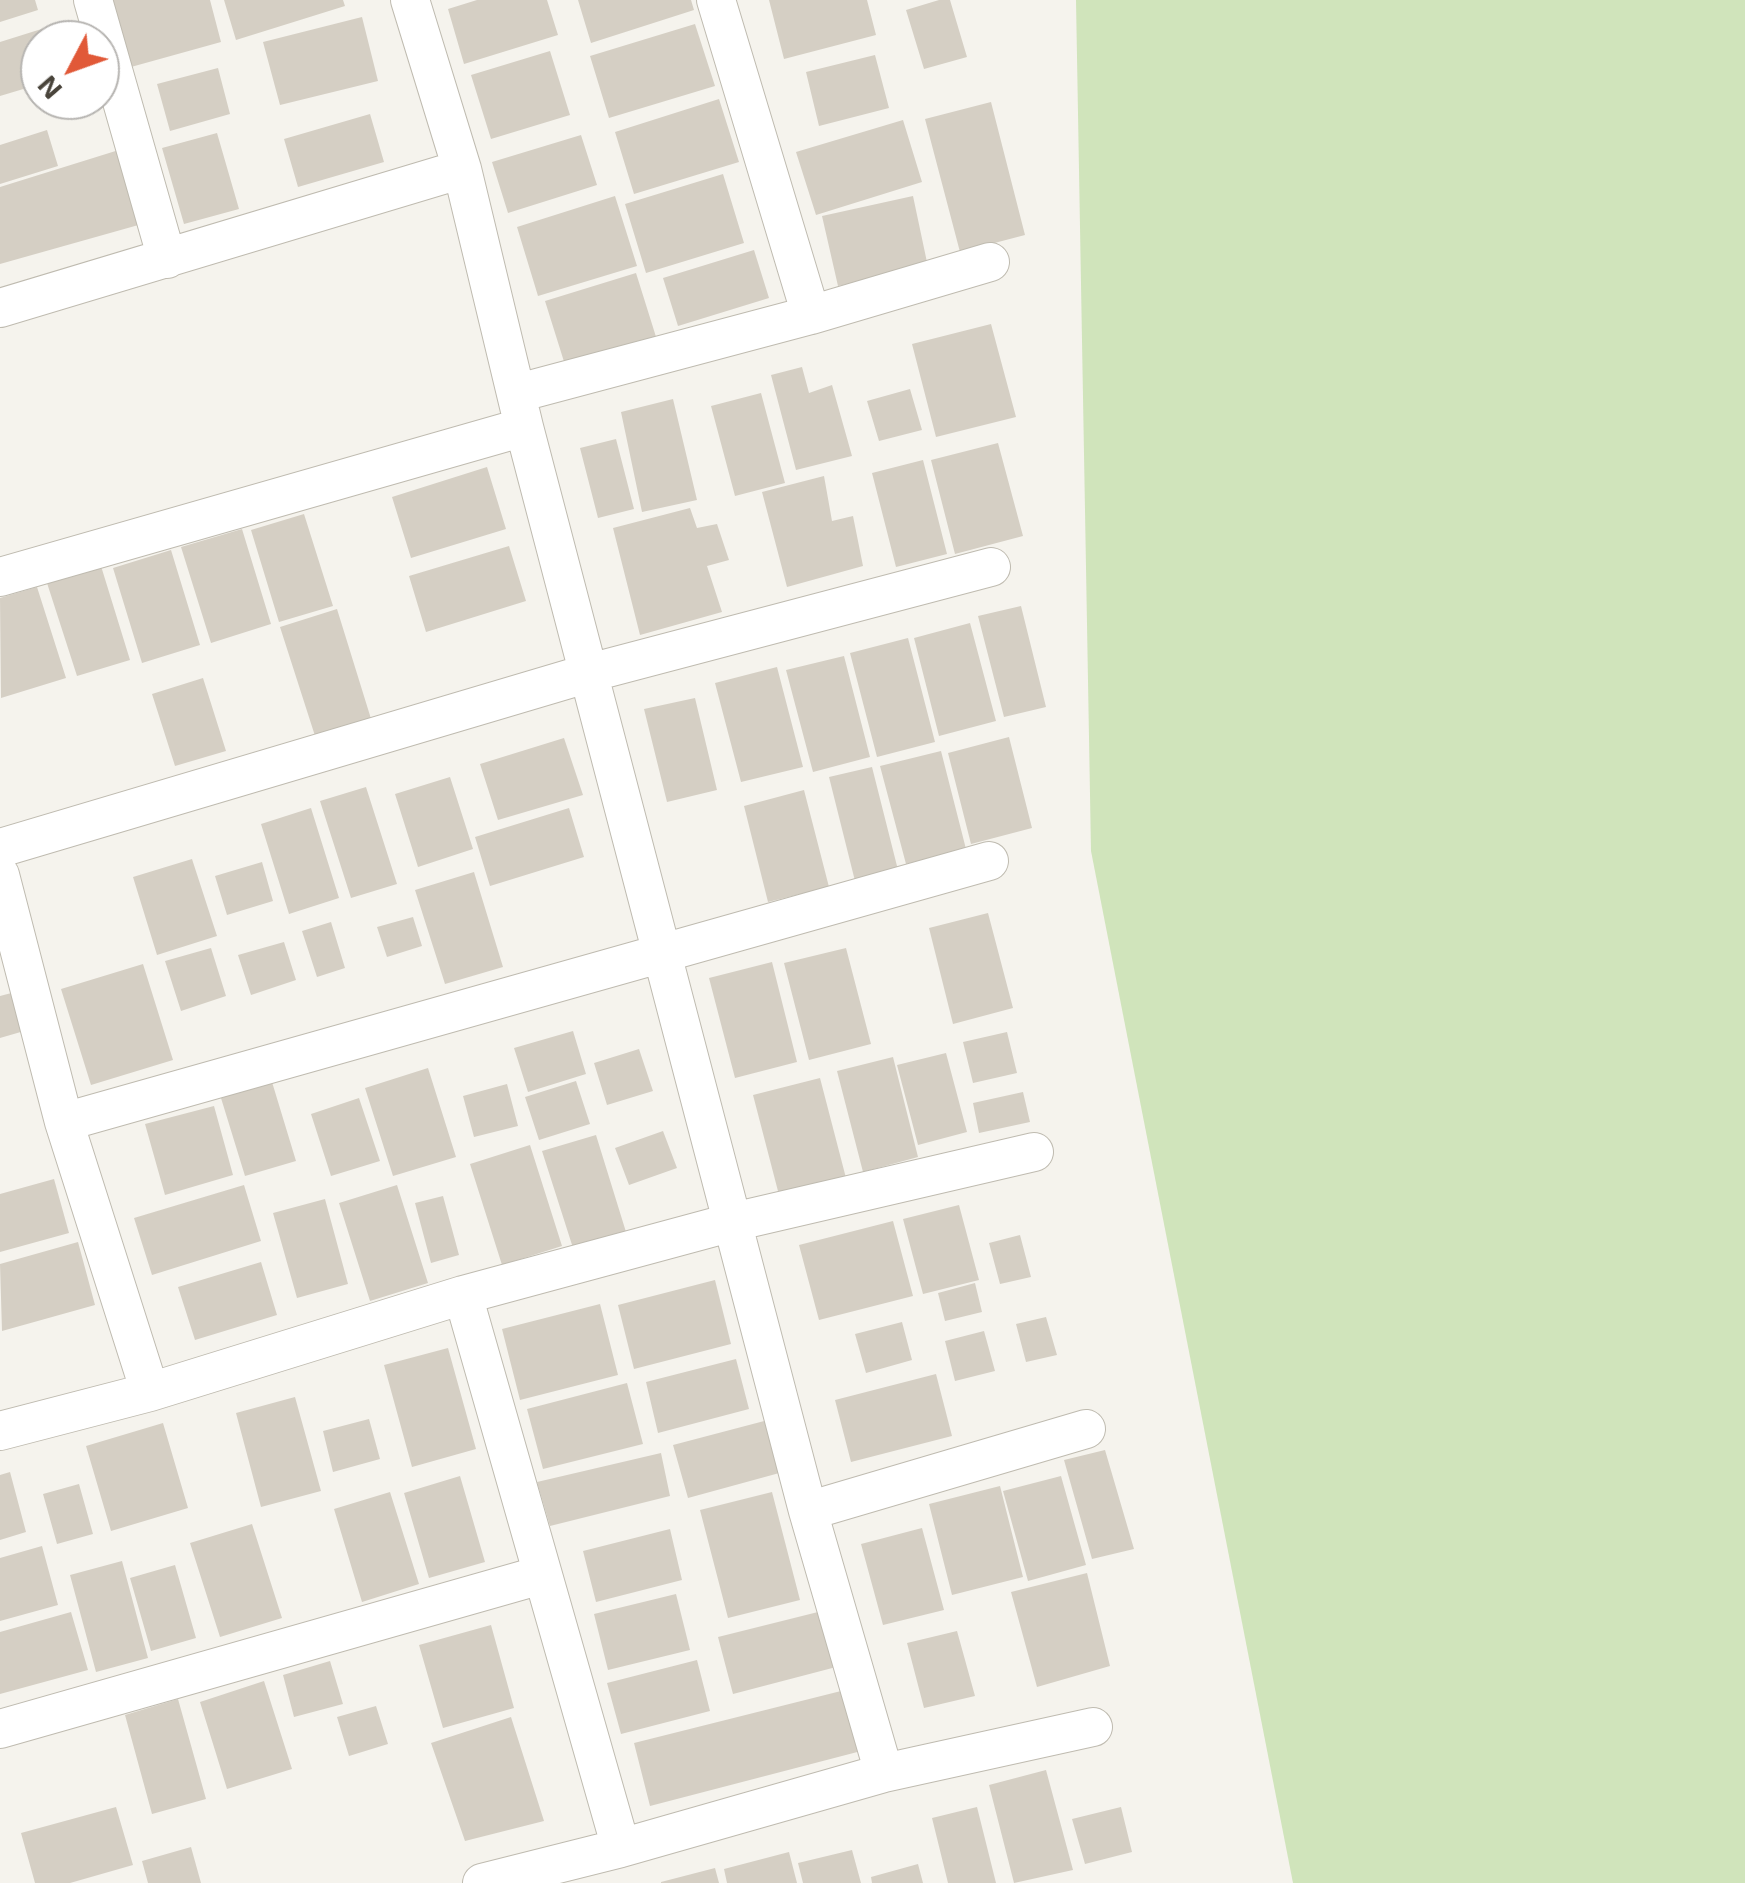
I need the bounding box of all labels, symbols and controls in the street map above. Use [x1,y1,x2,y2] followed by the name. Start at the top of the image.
[20,20,120,120] north arrow
[29,70,68,107] text: N

